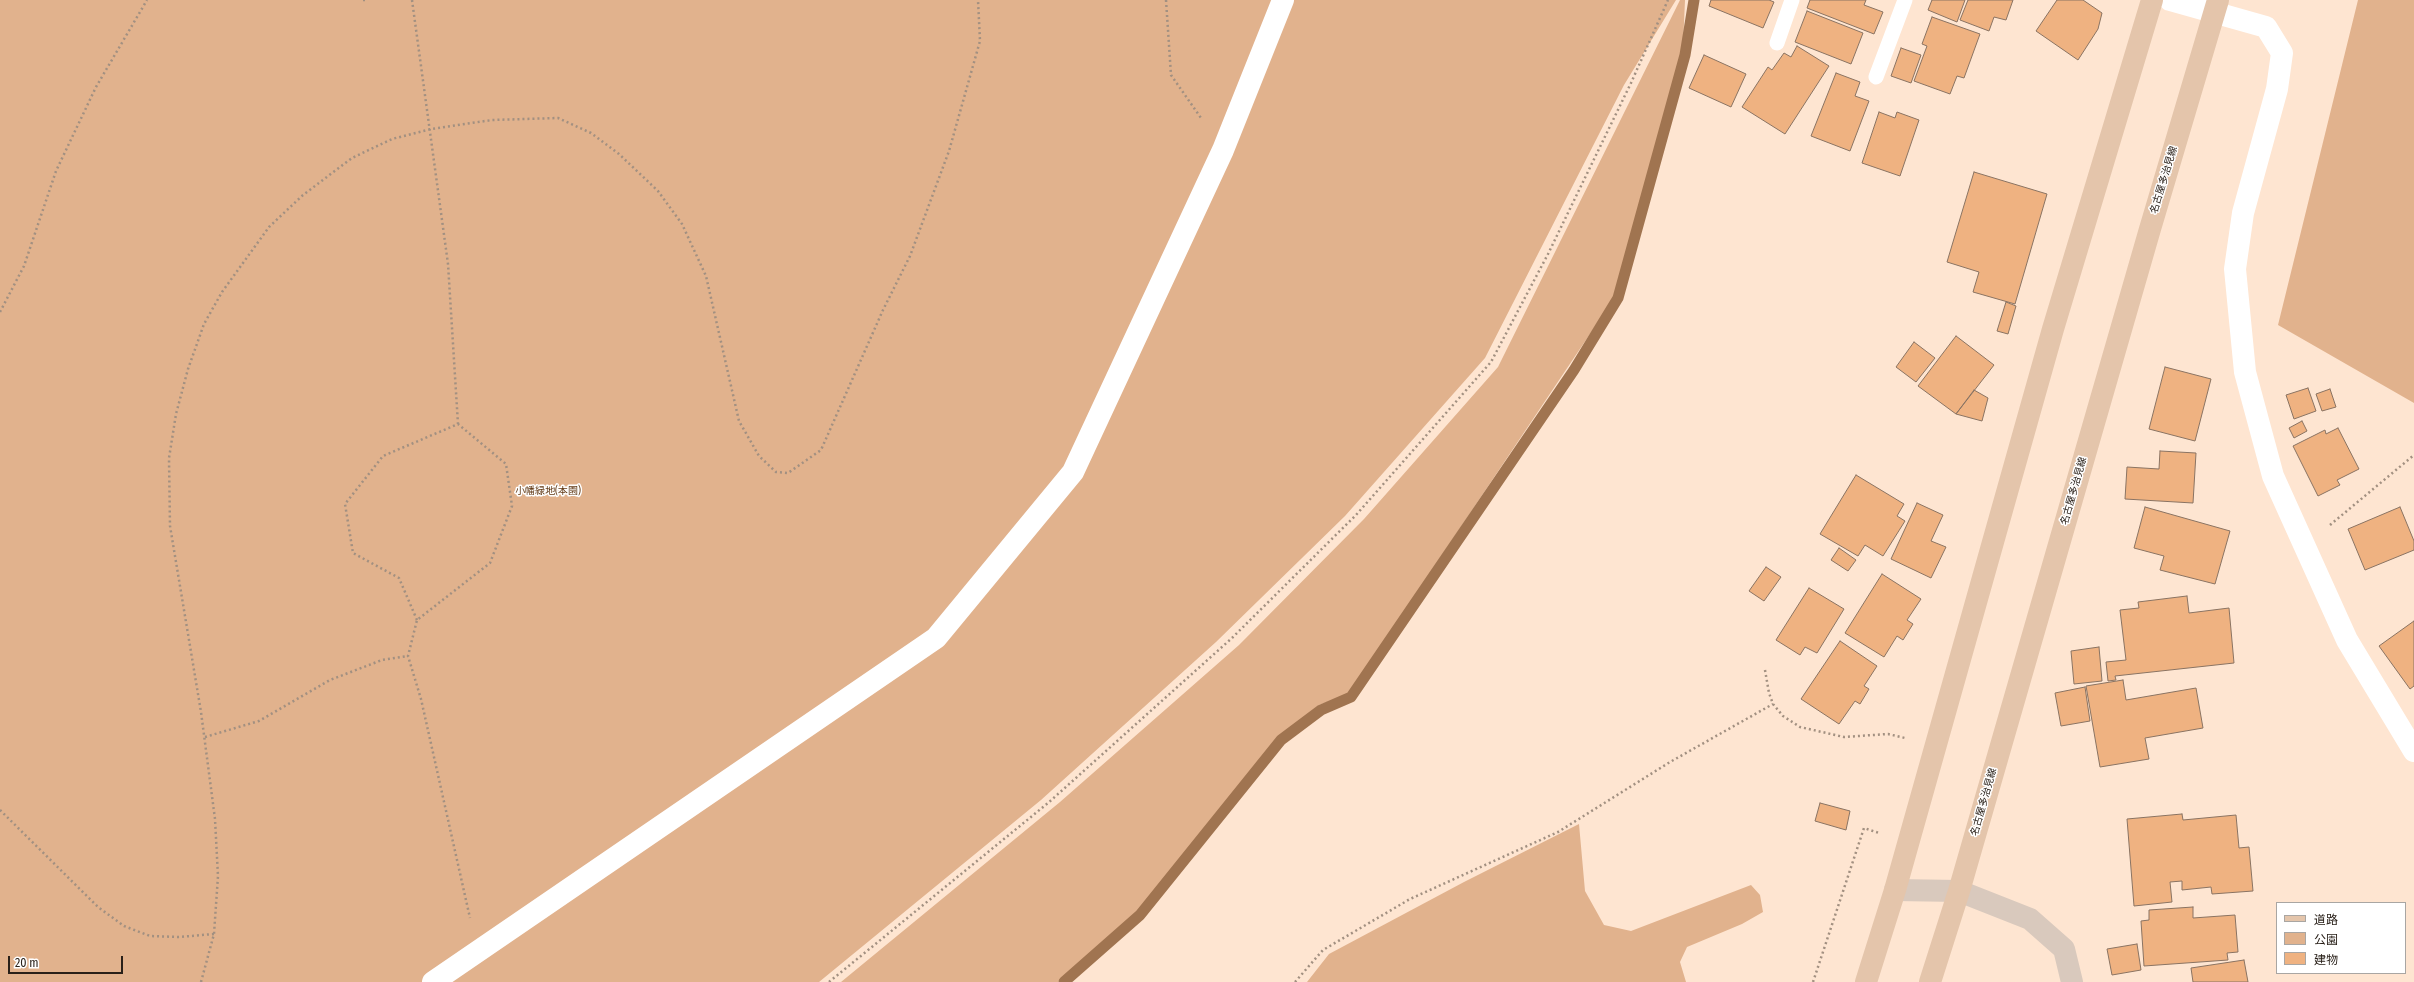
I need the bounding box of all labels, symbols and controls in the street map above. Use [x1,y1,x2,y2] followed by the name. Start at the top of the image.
[2148,145,2180,215] street label: 名古屋多治見線
[2059,456,2089,526] street label: 名古屋多治見線
[515,485,581,497] park label: 小幡緑地(本園)
[1969,767,1999,837] street label: 名古屋多治見線
[2276,902,2406,974] legend
[2314,913,2338,927] text: 道路
[2314,933,2338,947] text: 公園
[10,948,125,974] scale bar
[2314,953,2338,967] text: 建物
[15,956,39,970] text: 20 m

